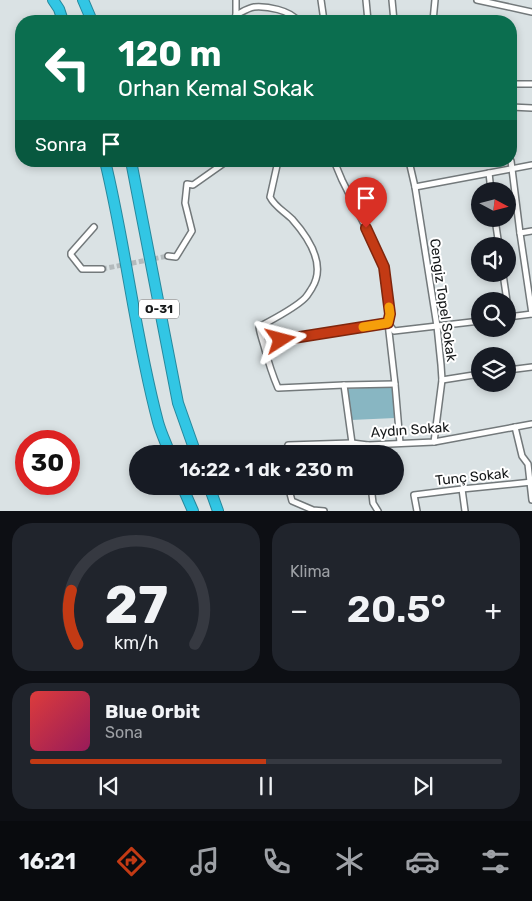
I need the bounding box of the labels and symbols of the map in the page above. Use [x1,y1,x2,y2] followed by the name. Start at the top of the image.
[345,177,387,228] pin
[471,182,516,228] north arrow
[426,237,460,363] street label: Cengiz Topel Sokak
[139,300,179,318] road number: O-31
[254,313,306,365] position arrow
[370,419,451,441] street label: Aydın Sokak
[15,430,80,495] speed limit sign: 30
[434,465,510,489] street label: Tunç Sokak

